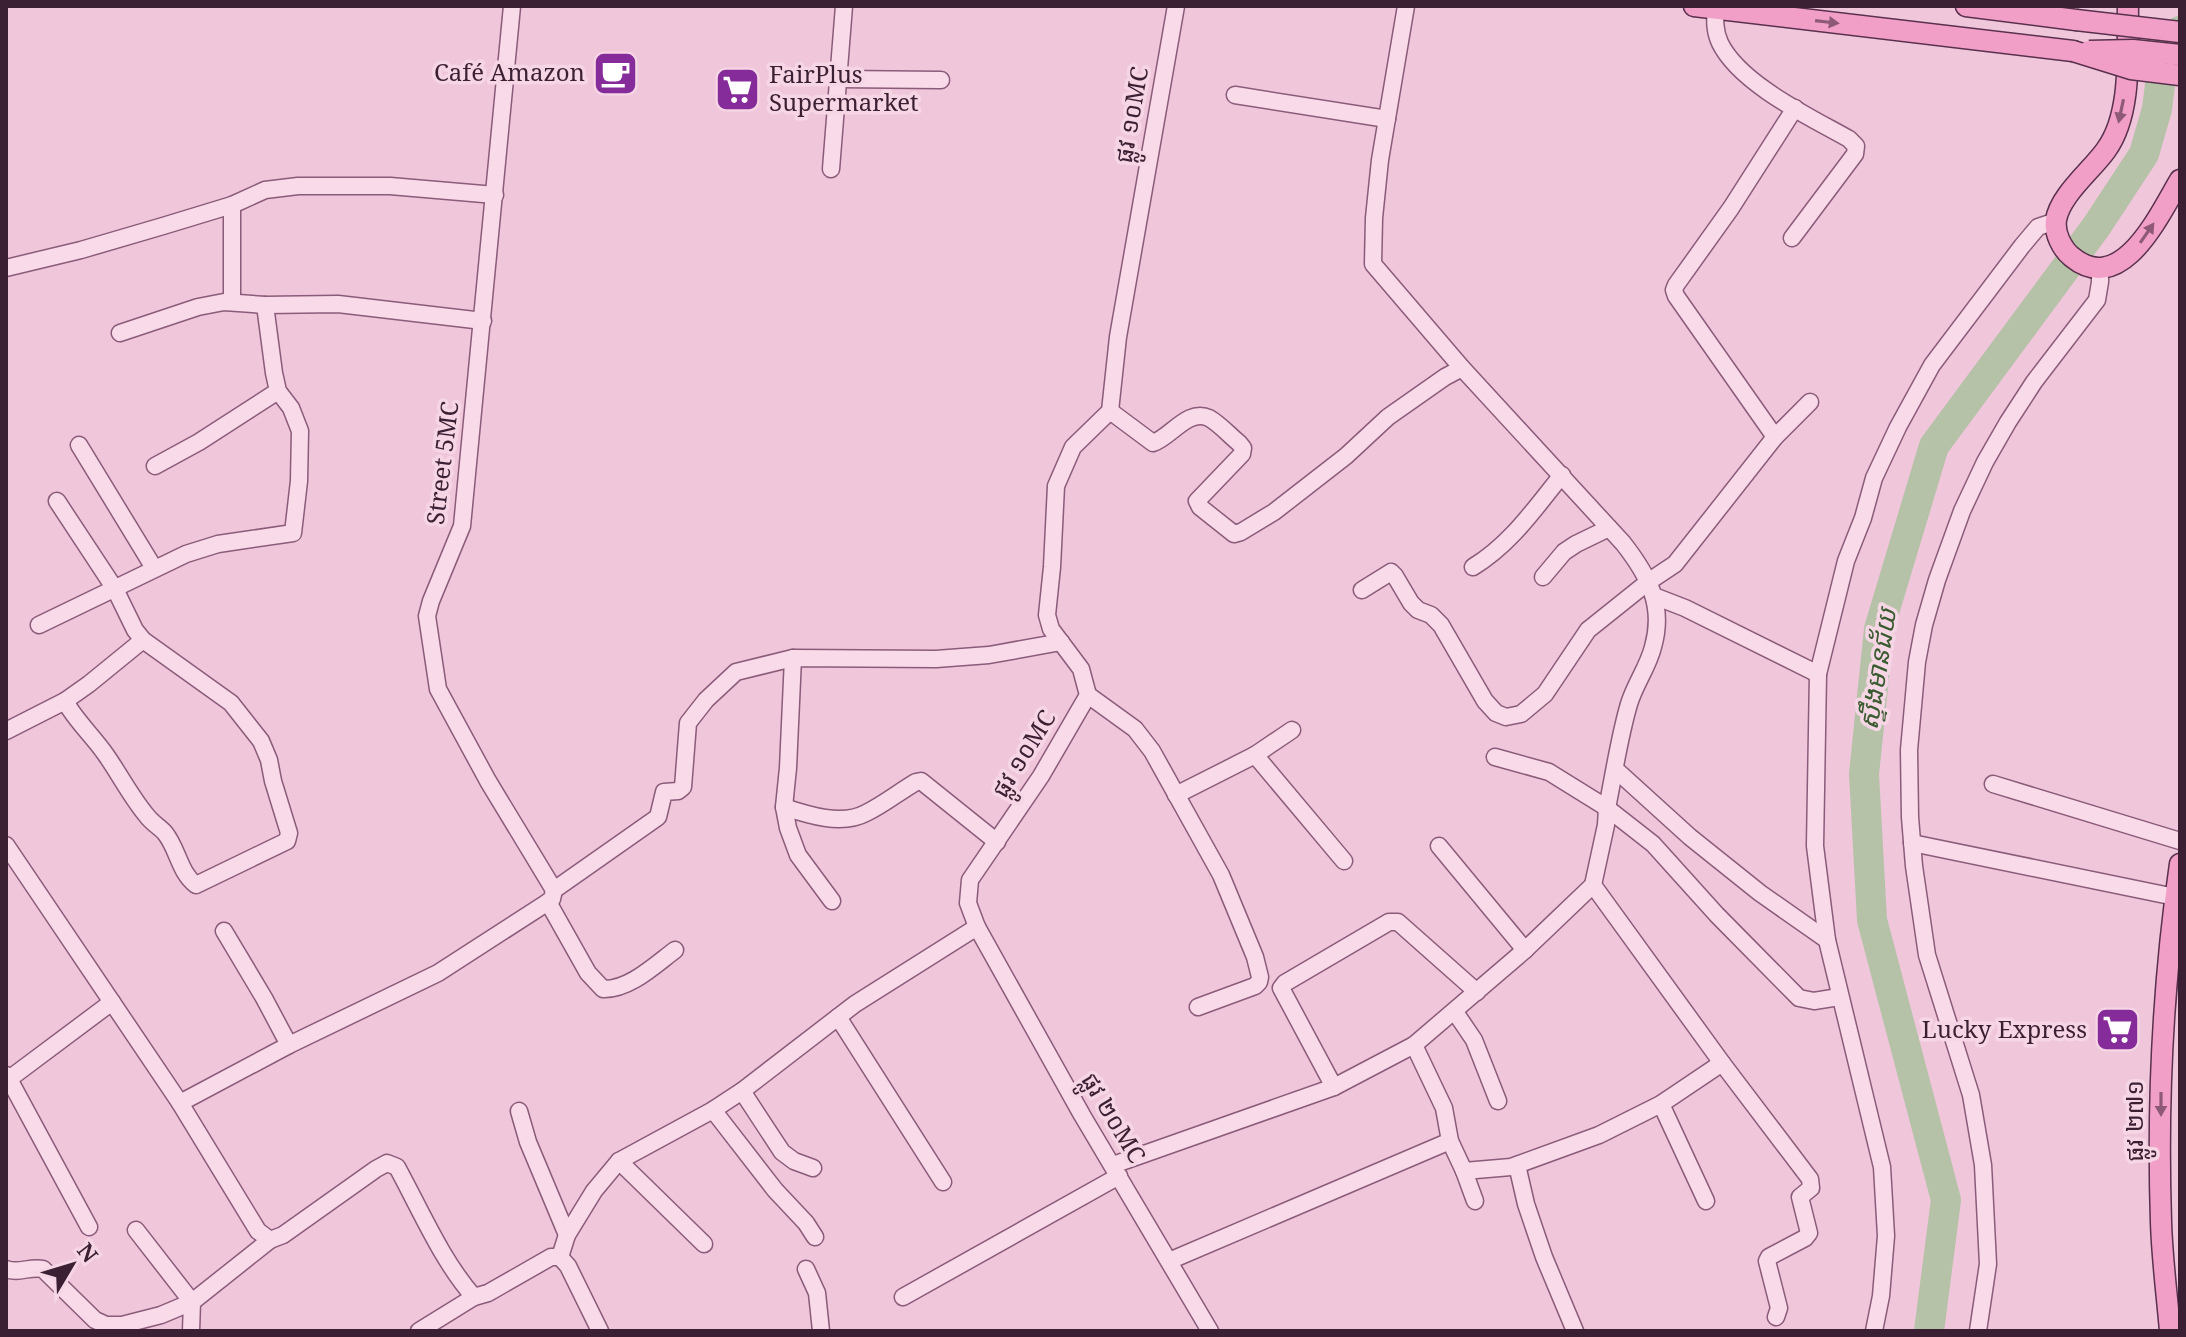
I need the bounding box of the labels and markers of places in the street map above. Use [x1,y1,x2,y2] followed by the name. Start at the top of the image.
[592,49,640,97] cafe icon: Café Amazon
[434,55,585,88] place label: Café Amazon
[769,57,919,118] place label: FairPlus Supermarket
[714,65,762,113] supermarket icon: FairPlus Supermarket
[2094,1006,2142,1054] supermarket icon: Lucky Express
[1922,1012,2087,1045] place label: Lucky Express

